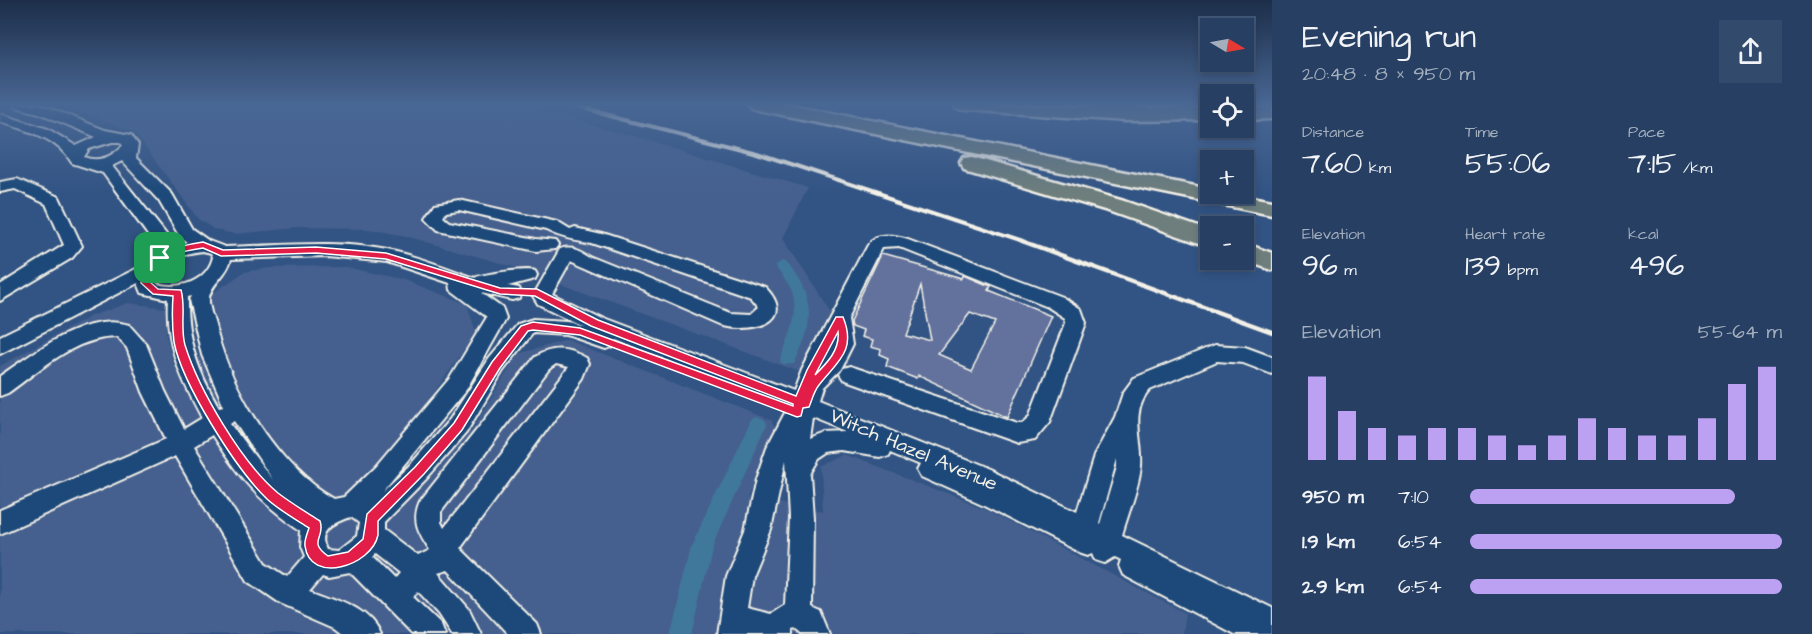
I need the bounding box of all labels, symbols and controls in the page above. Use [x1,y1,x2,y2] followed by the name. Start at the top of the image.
[1302,14,1476,60] text: Evening run
[1200,18,1254,72] north arrow
[1200,18,1254,270] map controls
[1719,20,1782,83] button: share
[1302,60,1475,88] text: 20:48 · 8 × 950 m
[1200,84,1254,138] button: locate
[1302,121,1364,143] text: Distance
[1465,121,1499,143] text: Time
[1628,121,1665,143] text: Pace
[1302,143,1362,185] text: 7.60
[1465,143,1550,185] text: 55:06
[1628,143,1677,185] text: 7:15
[1200,150,1254,204] button: +
[1362,157,1391,179] text: km
[1677,157,1713,179] text: /km
[1200,216,1254,270] button: −
[1302,223,1365,245] text: Elevation
[1465,223,1545,245] text: Heart rate
[1628,223,1659,245] text: kcal
[134,232,185,283] pin
[143,241,176,274] icon: arrive
[1302,245,1338,287] text: 96
[1465,245,1501,287] text: 139
[1628,245,1684,287] text: 496
[1338,259,1357,281] text: m
[1501,259,1538,281] text: bpm
[1302,318,1381,346] text: Elevation
[1698,318,1782,346] text: 55–64 m
[825,402,1002,498] street label: Witch Hazel Avenue
[1302,483,1364,511] text: 950 m
[1398,483,1429,511] text: 7:10
[1302,528,1355,556] text: 1.9 km
[1398,528,1442,556] text: 6:54
[1302,573,1364,601] text: 2.9 km
[1398,573,1442,601] text: 6:54

